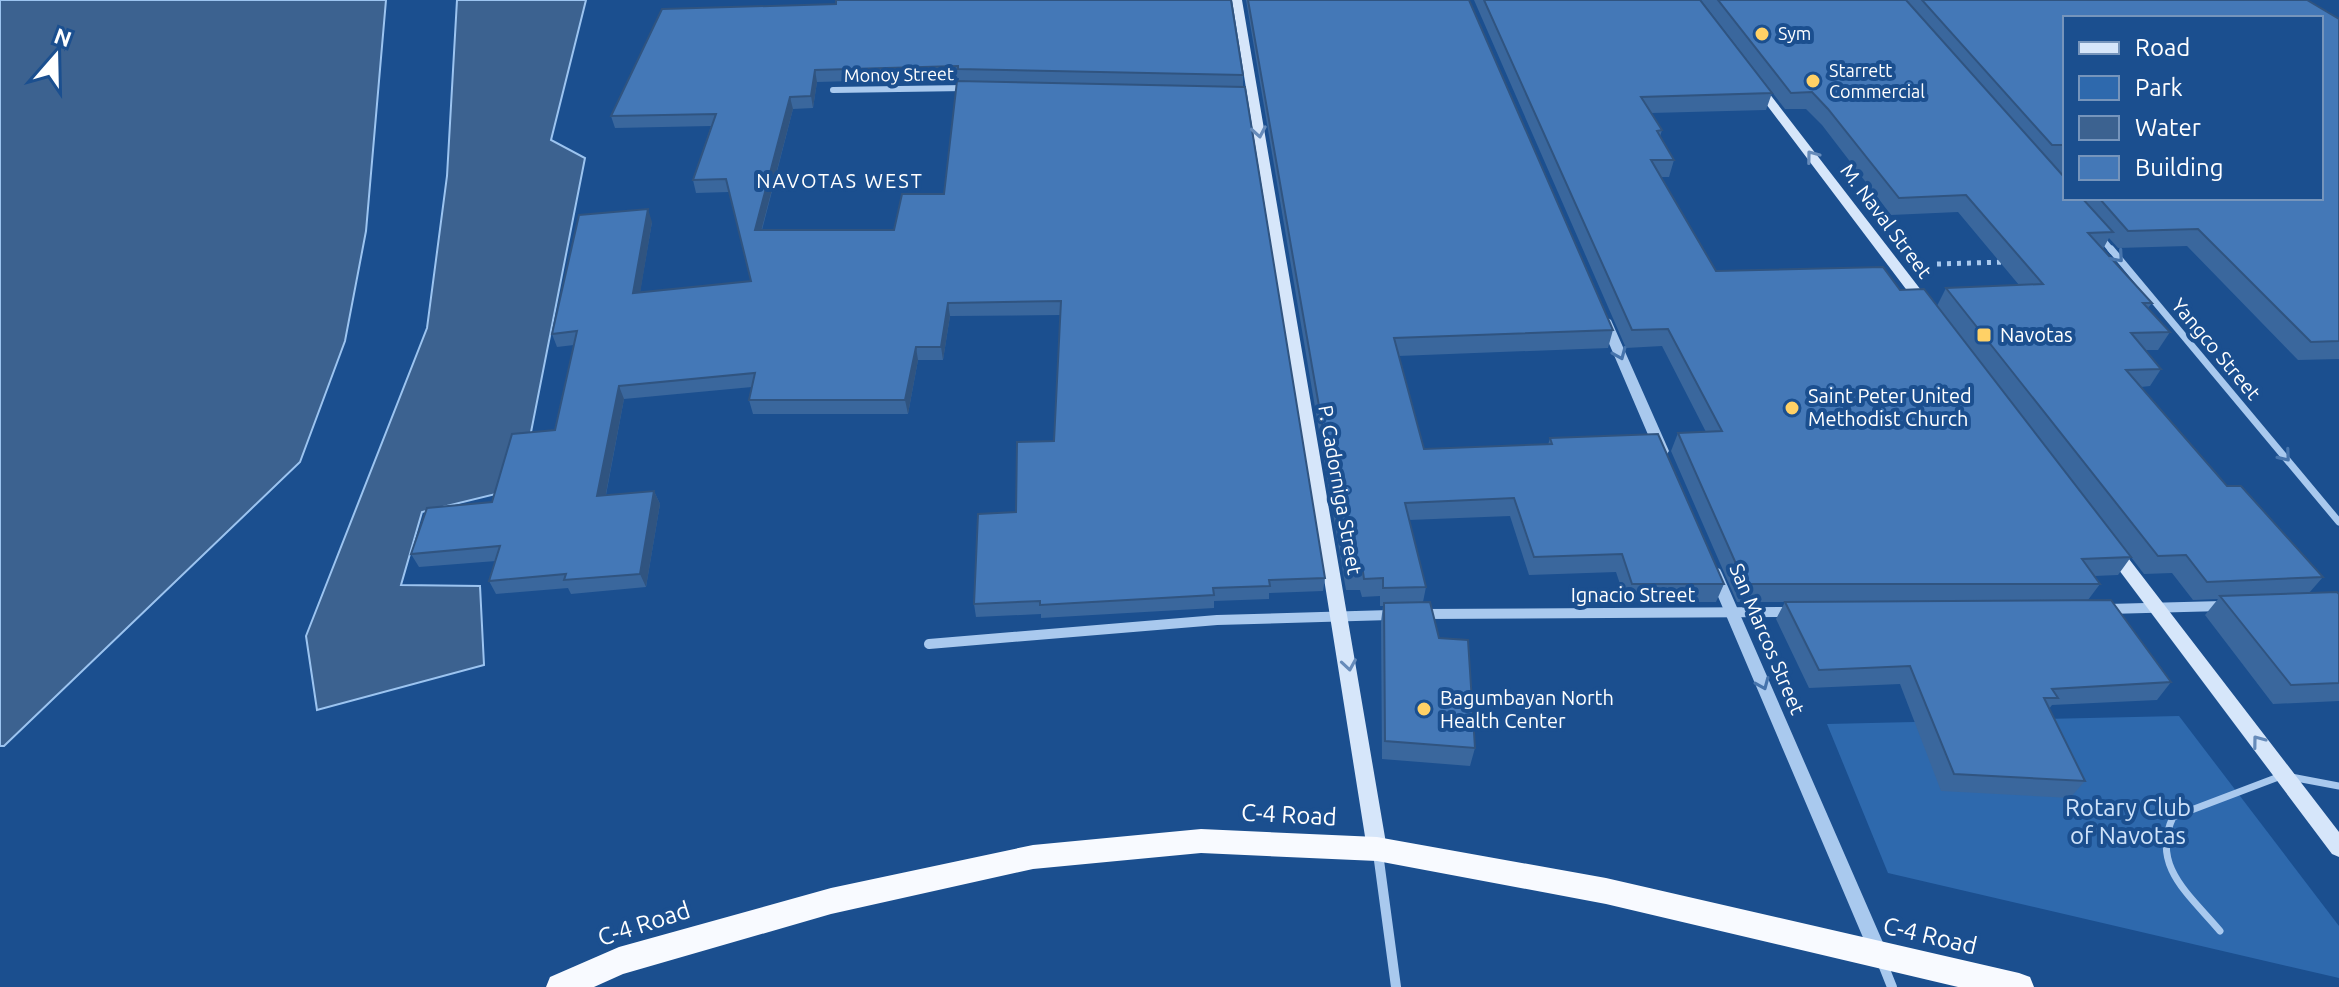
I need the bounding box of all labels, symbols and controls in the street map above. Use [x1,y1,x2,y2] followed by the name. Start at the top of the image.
[16,16,96,96] north arrow
[2063,16,2323,200] legend
[51,22,75,51] text: N
[1778,23,1811,43] place label: Sym
[1753,25,1771,43] marker: Sym
[2135,34,2190,61] text: Road
[1829,60,1925,101] place label: Starrett Commercial
[844,63,954,85] street label: Monoy Street
[1804,72,1822,90] marker: Starrett Commercial
[2135,74,2183,101] text: Park
[2135,114,2201,141] text: Water
[1249,125,1266,139] one-way arrow
[1807,150,1821,165] one-way arrow
[2135,154,2223,181] text: Building
[1836,159,1937,282] street label: M. Naval Street
[756,169,924,192] district label: NAVOTAS WEST
[2108,247,2123,262] one-way arrow
[2167,293,2266,404] street label: Yangco Street
[2000,323,2073,346] place label: Navotas
[1975,326,1993,344] marker: Navotas
[1611,346,1627,360] one-way arrow
[1808,384,1972,430] place label: Saint Peter United Methodist Church
[1783,399,1801,417] marker: Saint Peter United Methodist Church
[1314,403,1367,577] street label: P. Cadorniga Street
[2275,447,2290,462] one-way arrow
[1725,560,1810,718] street label: San Marcos Street
[1571,583,1695,606] street label: Ignacio Street
[1339,658,1356,671] one-way arrow
[1753,676,1769,691] one-way arrow
[1440,686,1614,732] place label: Bagumbayan North Health Center
[1415,700,1433,718] marker: Bagumbayan North Health Center
[2253,735,2267,750] one-way arrow
[2065,794,2191,849] park label: Rotary Club of Navotas
[1241,799,1337,830] street label: C-4 Road
[594,896,693,951] street label: C-4 Road
[1881,912,1980,959] street label: C-4 Road

